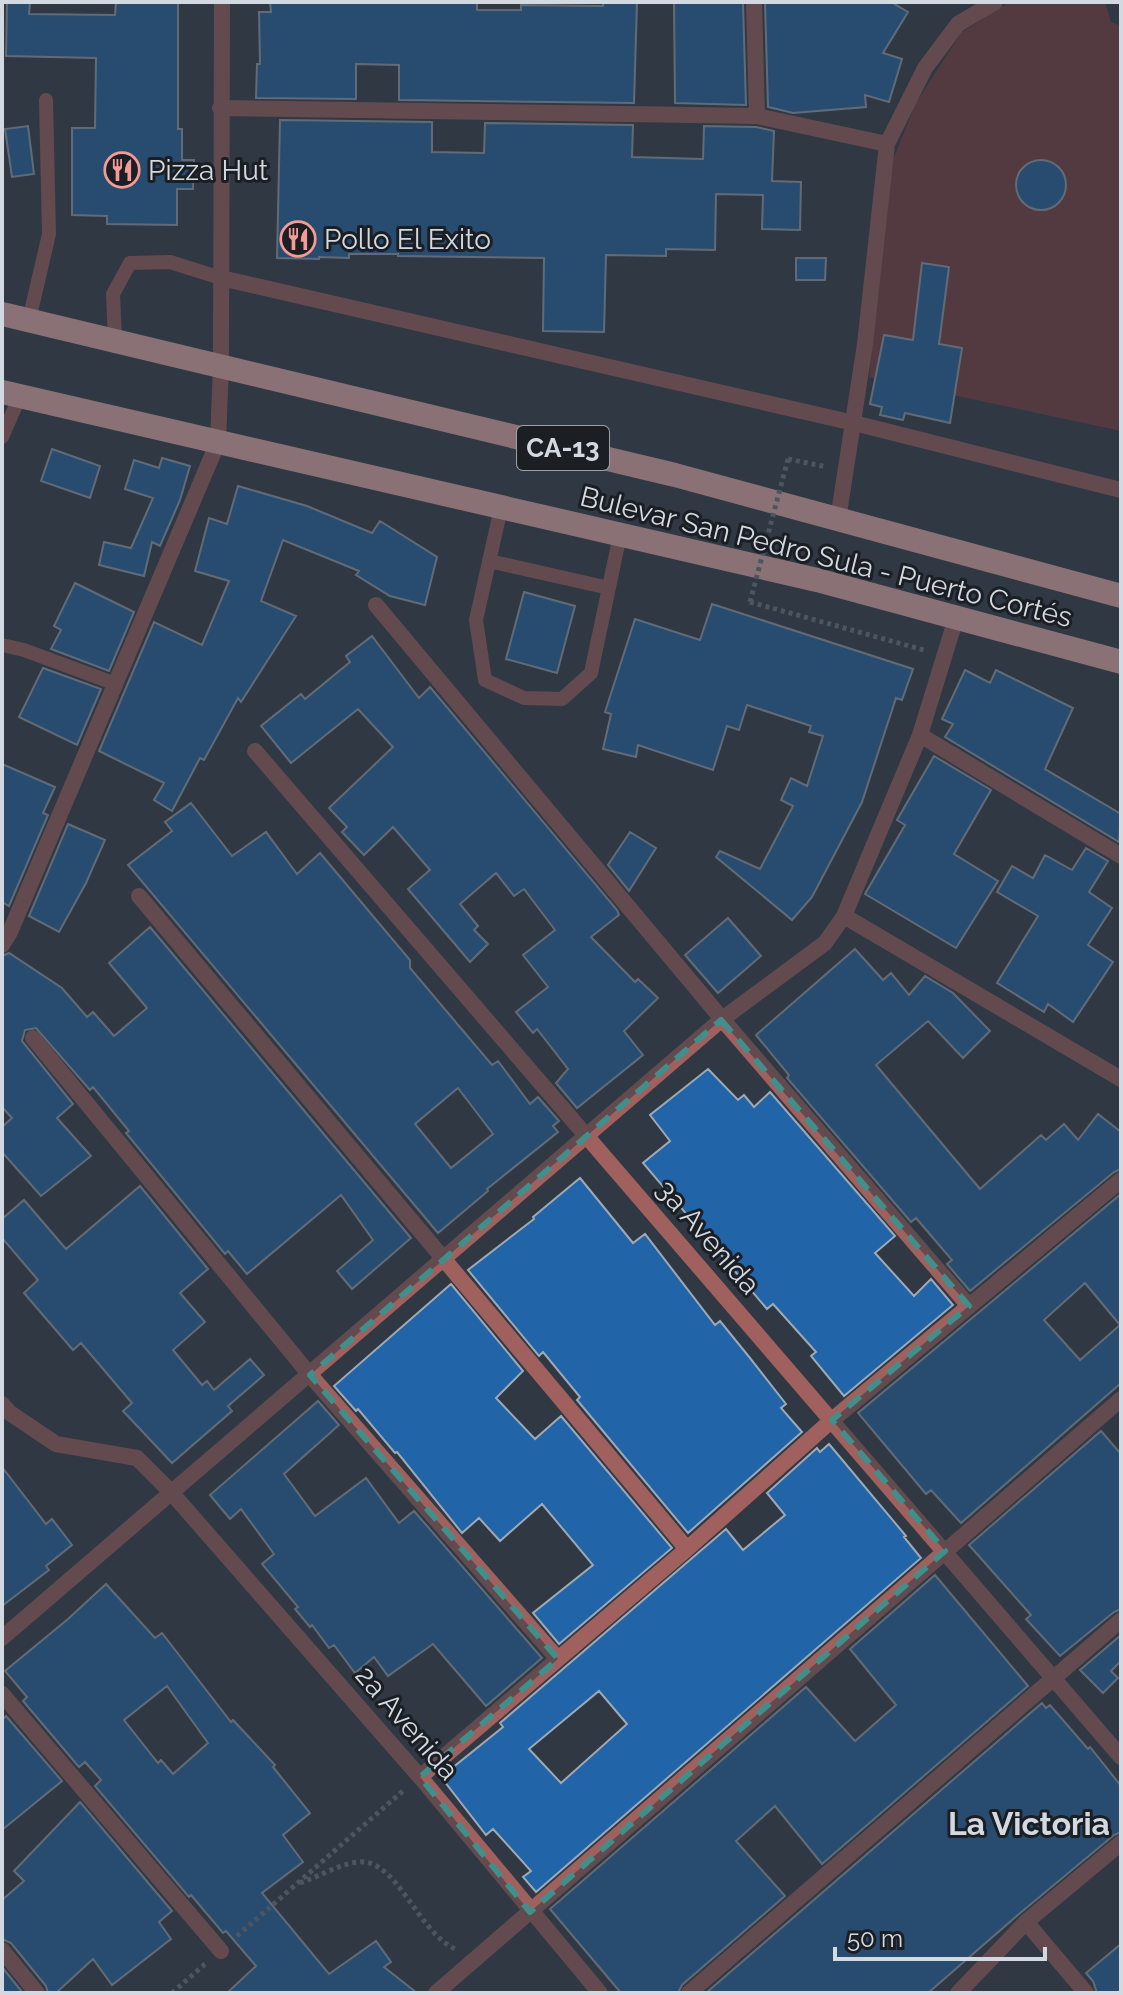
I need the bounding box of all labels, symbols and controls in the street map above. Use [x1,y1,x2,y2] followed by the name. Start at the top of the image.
[103,151,141,189] restaurant icon: Pizza Hut
[148,154,269,187] place label: Pizza Hut
[279,220,317,258] restaurant icon: Pollo El Exito
[324,223,491,256] place label: Pollo El Exito
[517,426,609,470] road number: CA-13
[577,480,1075,634] street label: Bulevar San Pedro Sula - Puerto Cortés
[649,1173,767,1301] street label: 3a Avenida
[349,1659,465,1787] street label: 2a Avenida
[948,1805,1110,1842] district label: La Victoria
[835,1911,1045,1961] scale bar
[847,1924,903,1953] text: 50 m

